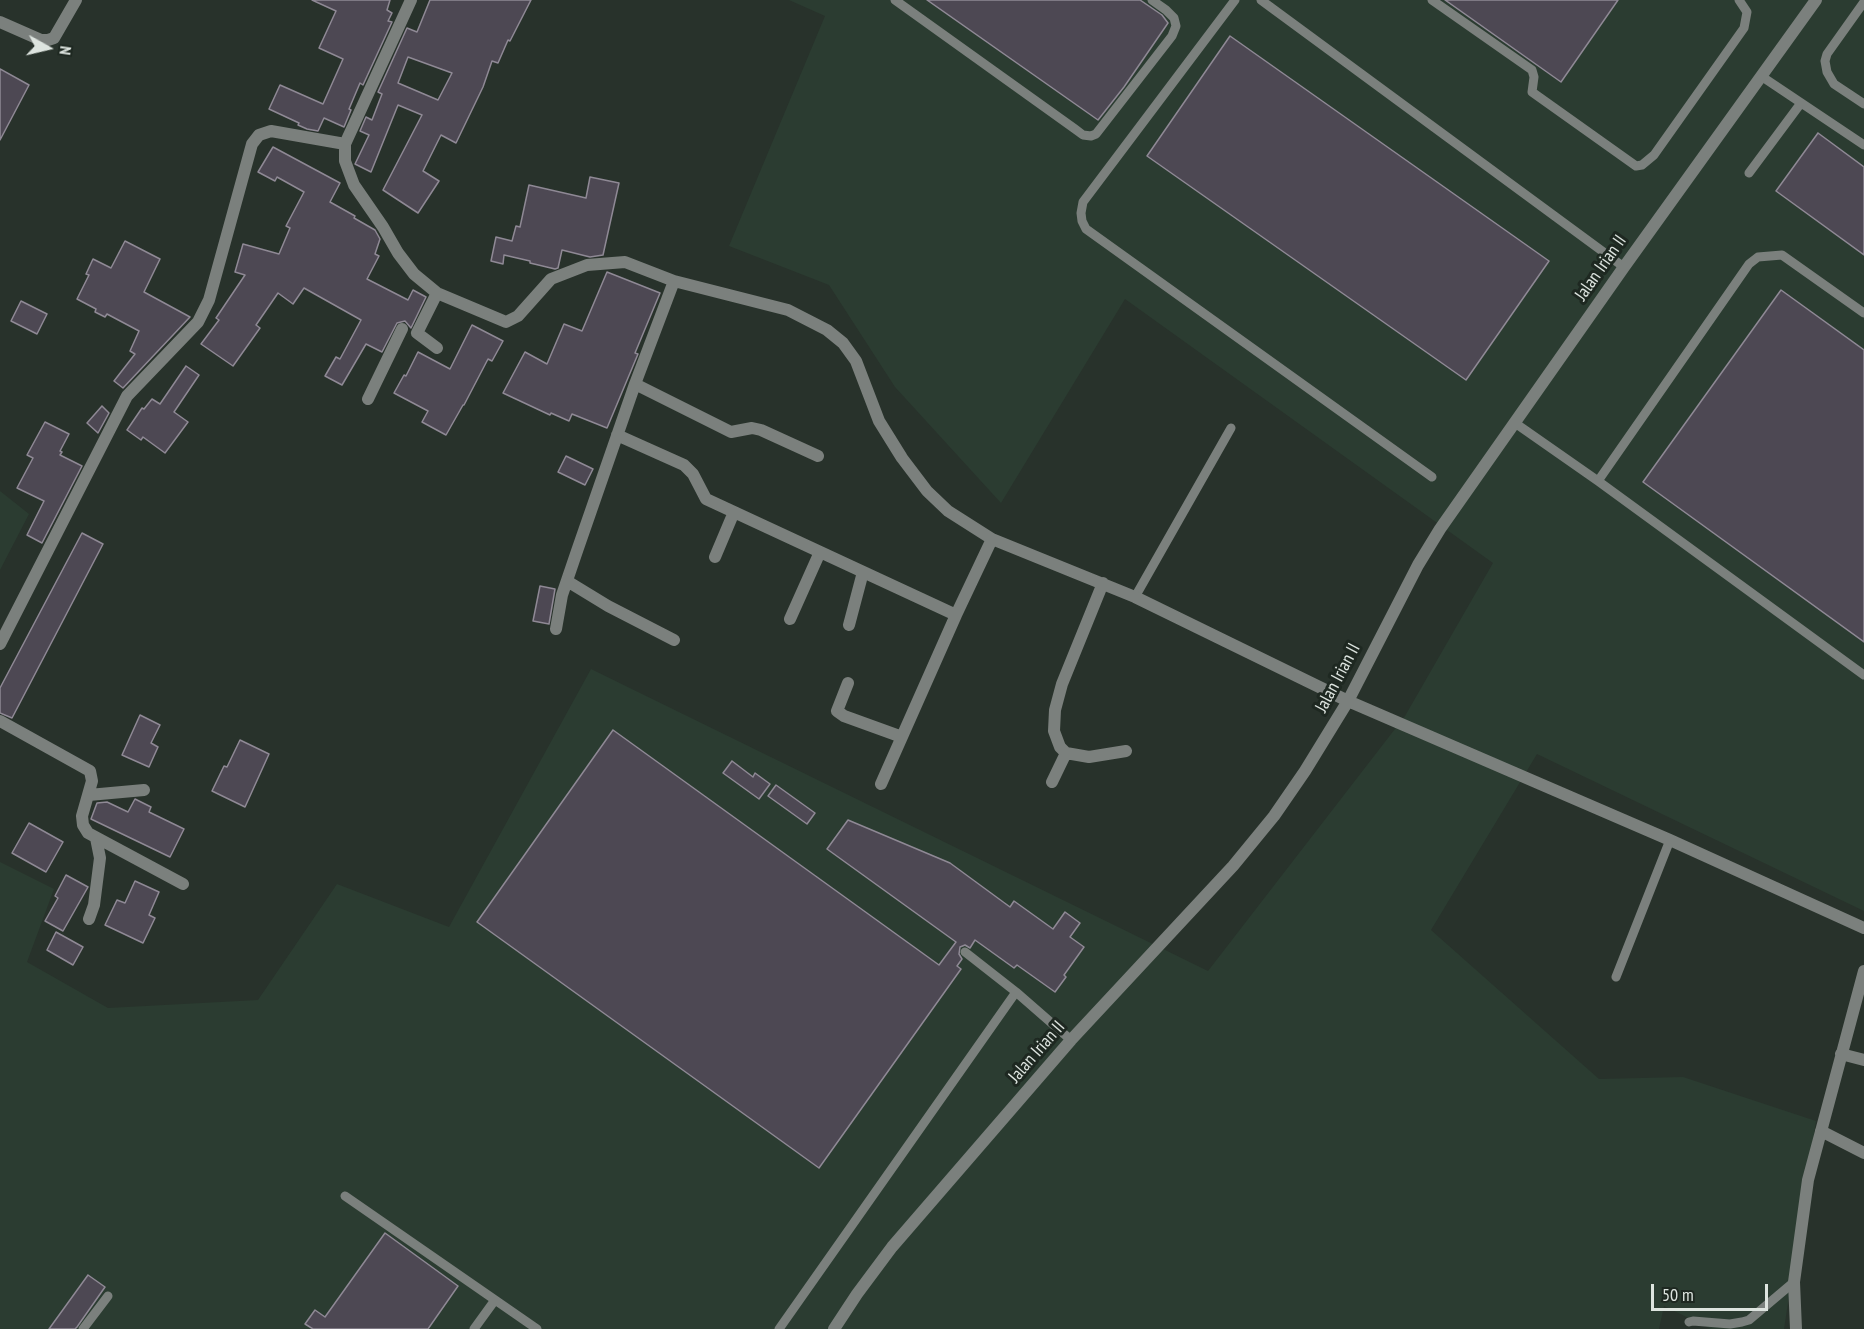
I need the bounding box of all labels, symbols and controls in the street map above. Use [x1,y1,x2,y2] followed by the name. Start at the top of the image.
[18,18,78,78] north arrow
[55,45,76,56] text: N
[1571,231,1631,305] street label: Jalan Irian II
[1311,640,1365,716] street label: Jalan Irian II
[1004,1017,1070,1087] street label: Jalan Irian II
[1654,1272,1771,1310] scale bar
[1662,1283,1694,1306] text: 50 m

